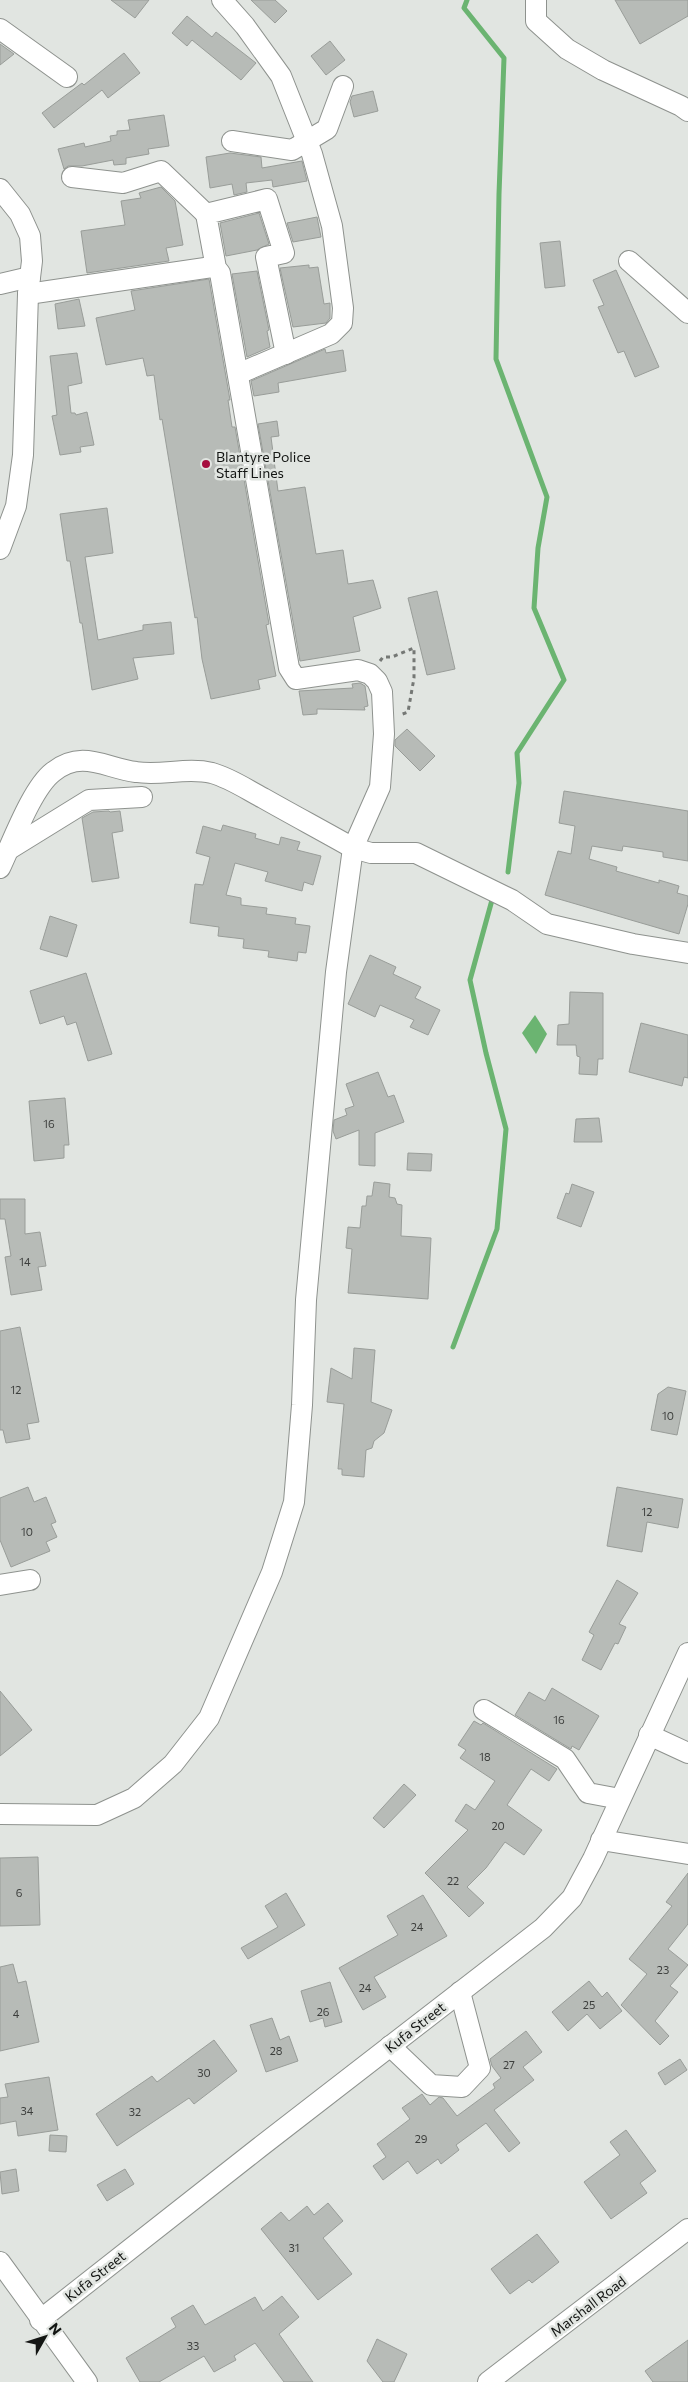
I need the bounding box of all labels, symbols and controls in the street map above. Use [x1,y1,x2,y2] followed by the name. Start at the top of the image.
[216,448,311,481] place label: Blantyre Police Staff Lines
[200,458,212,470] marker: Blantyre Police Staff Lines
[43,1117,55,1130] house number: 16
[19,1255,31,1268] house number: 14
[11,1383,21,1396] house number: 12
[662,1409,674,1422] house number: 10
[642,1505,652,1518] house number: 12
[21,1525,33,1538] house number: 10
[553,1713,565,1726] house number: 16
[479,1750,491,1763] house number: 18
[491,1819,505,1832] house number: 20
[447,1874,459,1887] house number: 22
[16,1886,23,1899] house number: 6
[411,1920,424,1933] house number: 24
[657,1963,669,1976] house number: 23
[359,1981,372,1994] house number: 24
[381,1998,449,2056] street label: Kufa Street
[583,1998,595,2011] house number: 25
[317,2005,330,2018] house number: 26
[13,2007,20,2020] house number: 4
[270,2044,283,2057] house number: 28
[503,2058,515,2071] house number: 27
[197,2066,211,2079] house number: 30
[21,2104,34,2117] house number: 34
[129,2105,141,2118] house number: 32
[415,2132,428,2145] house number: 29
[289,2241,299,2254] house number: 31
[61,2247,129,2305] street label: Kufa Street
[547,2272,629,2340] street label: Marshall Road
[20,2312,70,2362] north arrow
[46,2319,65,2338] text: N
[187,2339,199,2352] house number: 33

